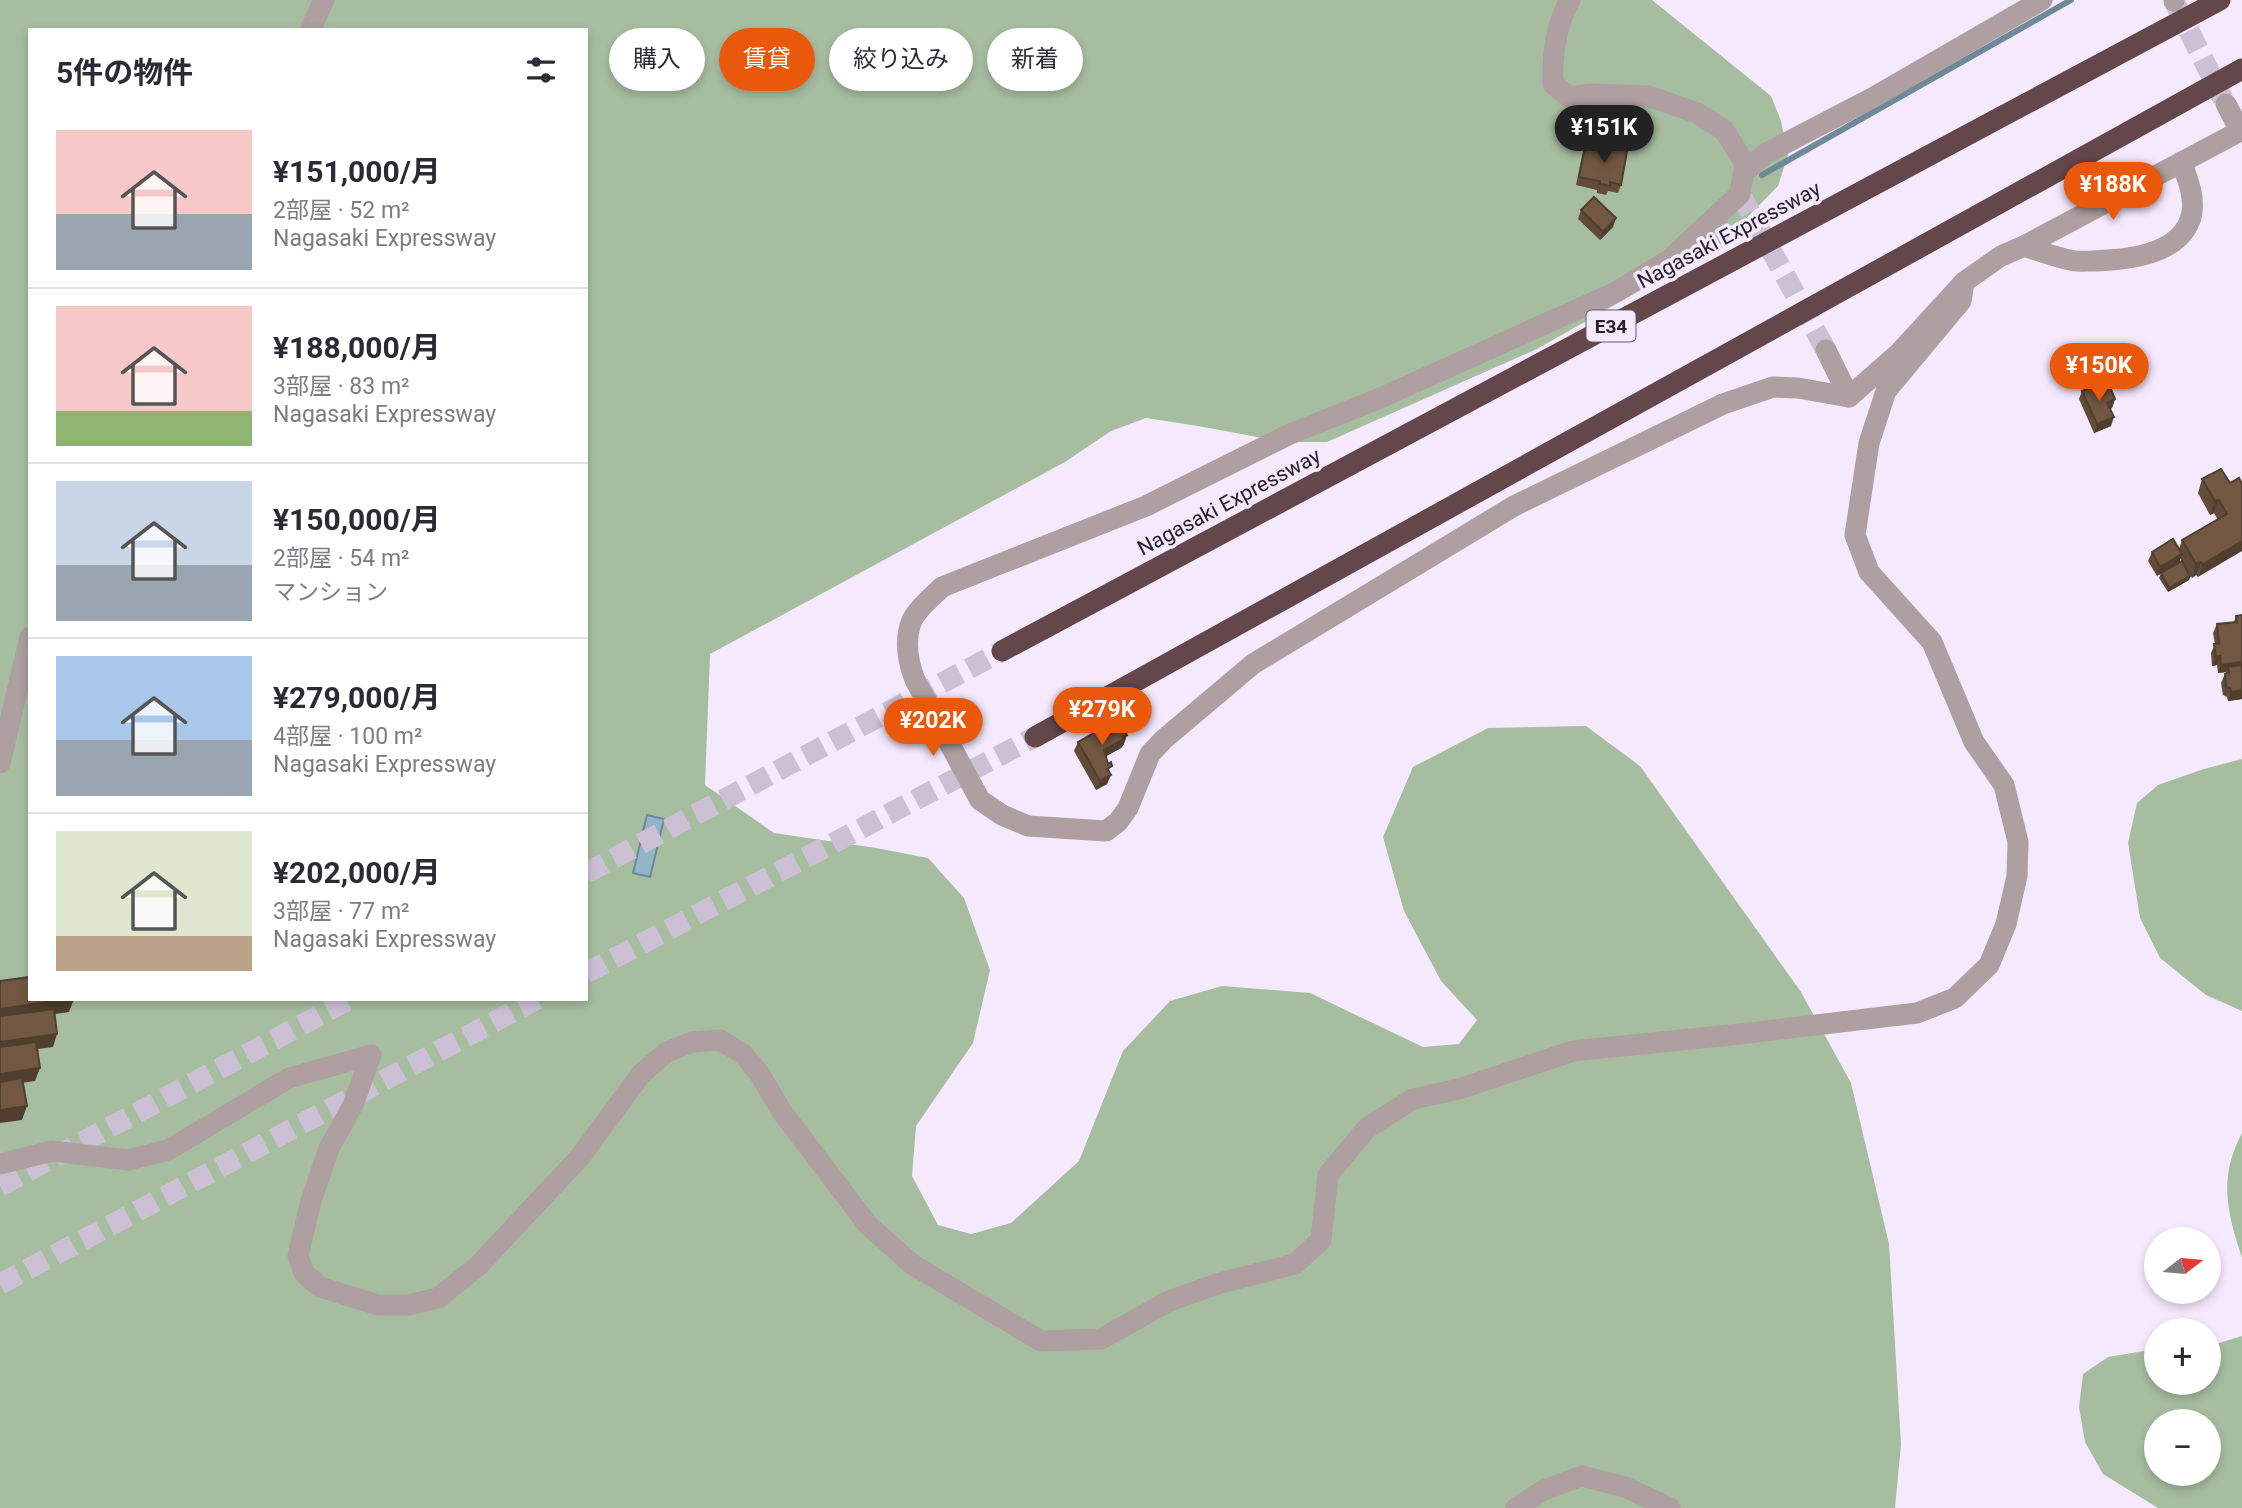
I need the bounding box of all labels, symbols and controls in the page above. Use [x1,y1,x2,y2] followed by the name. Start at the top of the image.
[609,28,705,91] chip: 購入
[719,28,815,91] chip: 賃貸
[829,28,973,91] chip: 絞り込み
[987,28,1083,91] chip: 新着
[522,51,560,89] icon: filters
[56,55,193,90] text: 5件の物件
[1555,106,1653,165] pin: ¥151K
[1571,114,1637,141] text: ¥151K
[273,154,441,189] text: ¥151,000/月
[112,158,196,242] icon: home
[2064,162,2162,222] pin: ¥188K
[2080,171,2146,198] text: ¥188K
[1633,177,1825,293] street label: Nagasaki Expressway
[273,197,410,224] text: 2部屋 · 52 m²
[273,225,496,252] text: Nagasaki Expressway
[1586,310,1636,342] road number: E34
[273,330,441,365] text: ¥188,000/月
[112,334,196,418] icon: home
[2050,344,2148,403] pin: ¥150K
[2066,352,2132,379] text: ¥150K
[273,373,410,400] text: 3部屋 · 83 m²
[273,401,496,428] text: Nagasaki Expressway
[1133,444,1325,560] street label: Nagasaki Expressway
[273,502,441,537] text: ¥150,000/月
[112,509,196,593] icon: home
[273,545,410,572] text: 2部屋 · 54 m²
[273,579,388,606] text: マンション
[273,680,441,715] text: ¥279,000/月
[112,684,196,768] icon: home
[1053,688,1151,747] pin: ¥279K
[1069,696,1135,723] text: ¥279K
[884,698,982,758] pin: ¥202K
[900,707,966,734] text: ¥202K
[273,723,422,750] text: 4部屋 · 100 m²
[273,751,496,778] text: Nagasaki Expressway
[273,855,441,890] text: ¥202,000/月
[112,859,196,943] icon: home
[273,898,410,925] text: 3部屋 · 77 m²
[273,926,496,953] text: Nagasaki Expressway
[2144,1227,2221,1304] north arrow
[2144,1227,2221,1486] map controls
[2144,1318,2221,1395] button: +
[2144,1409,2221,1486] button: −

